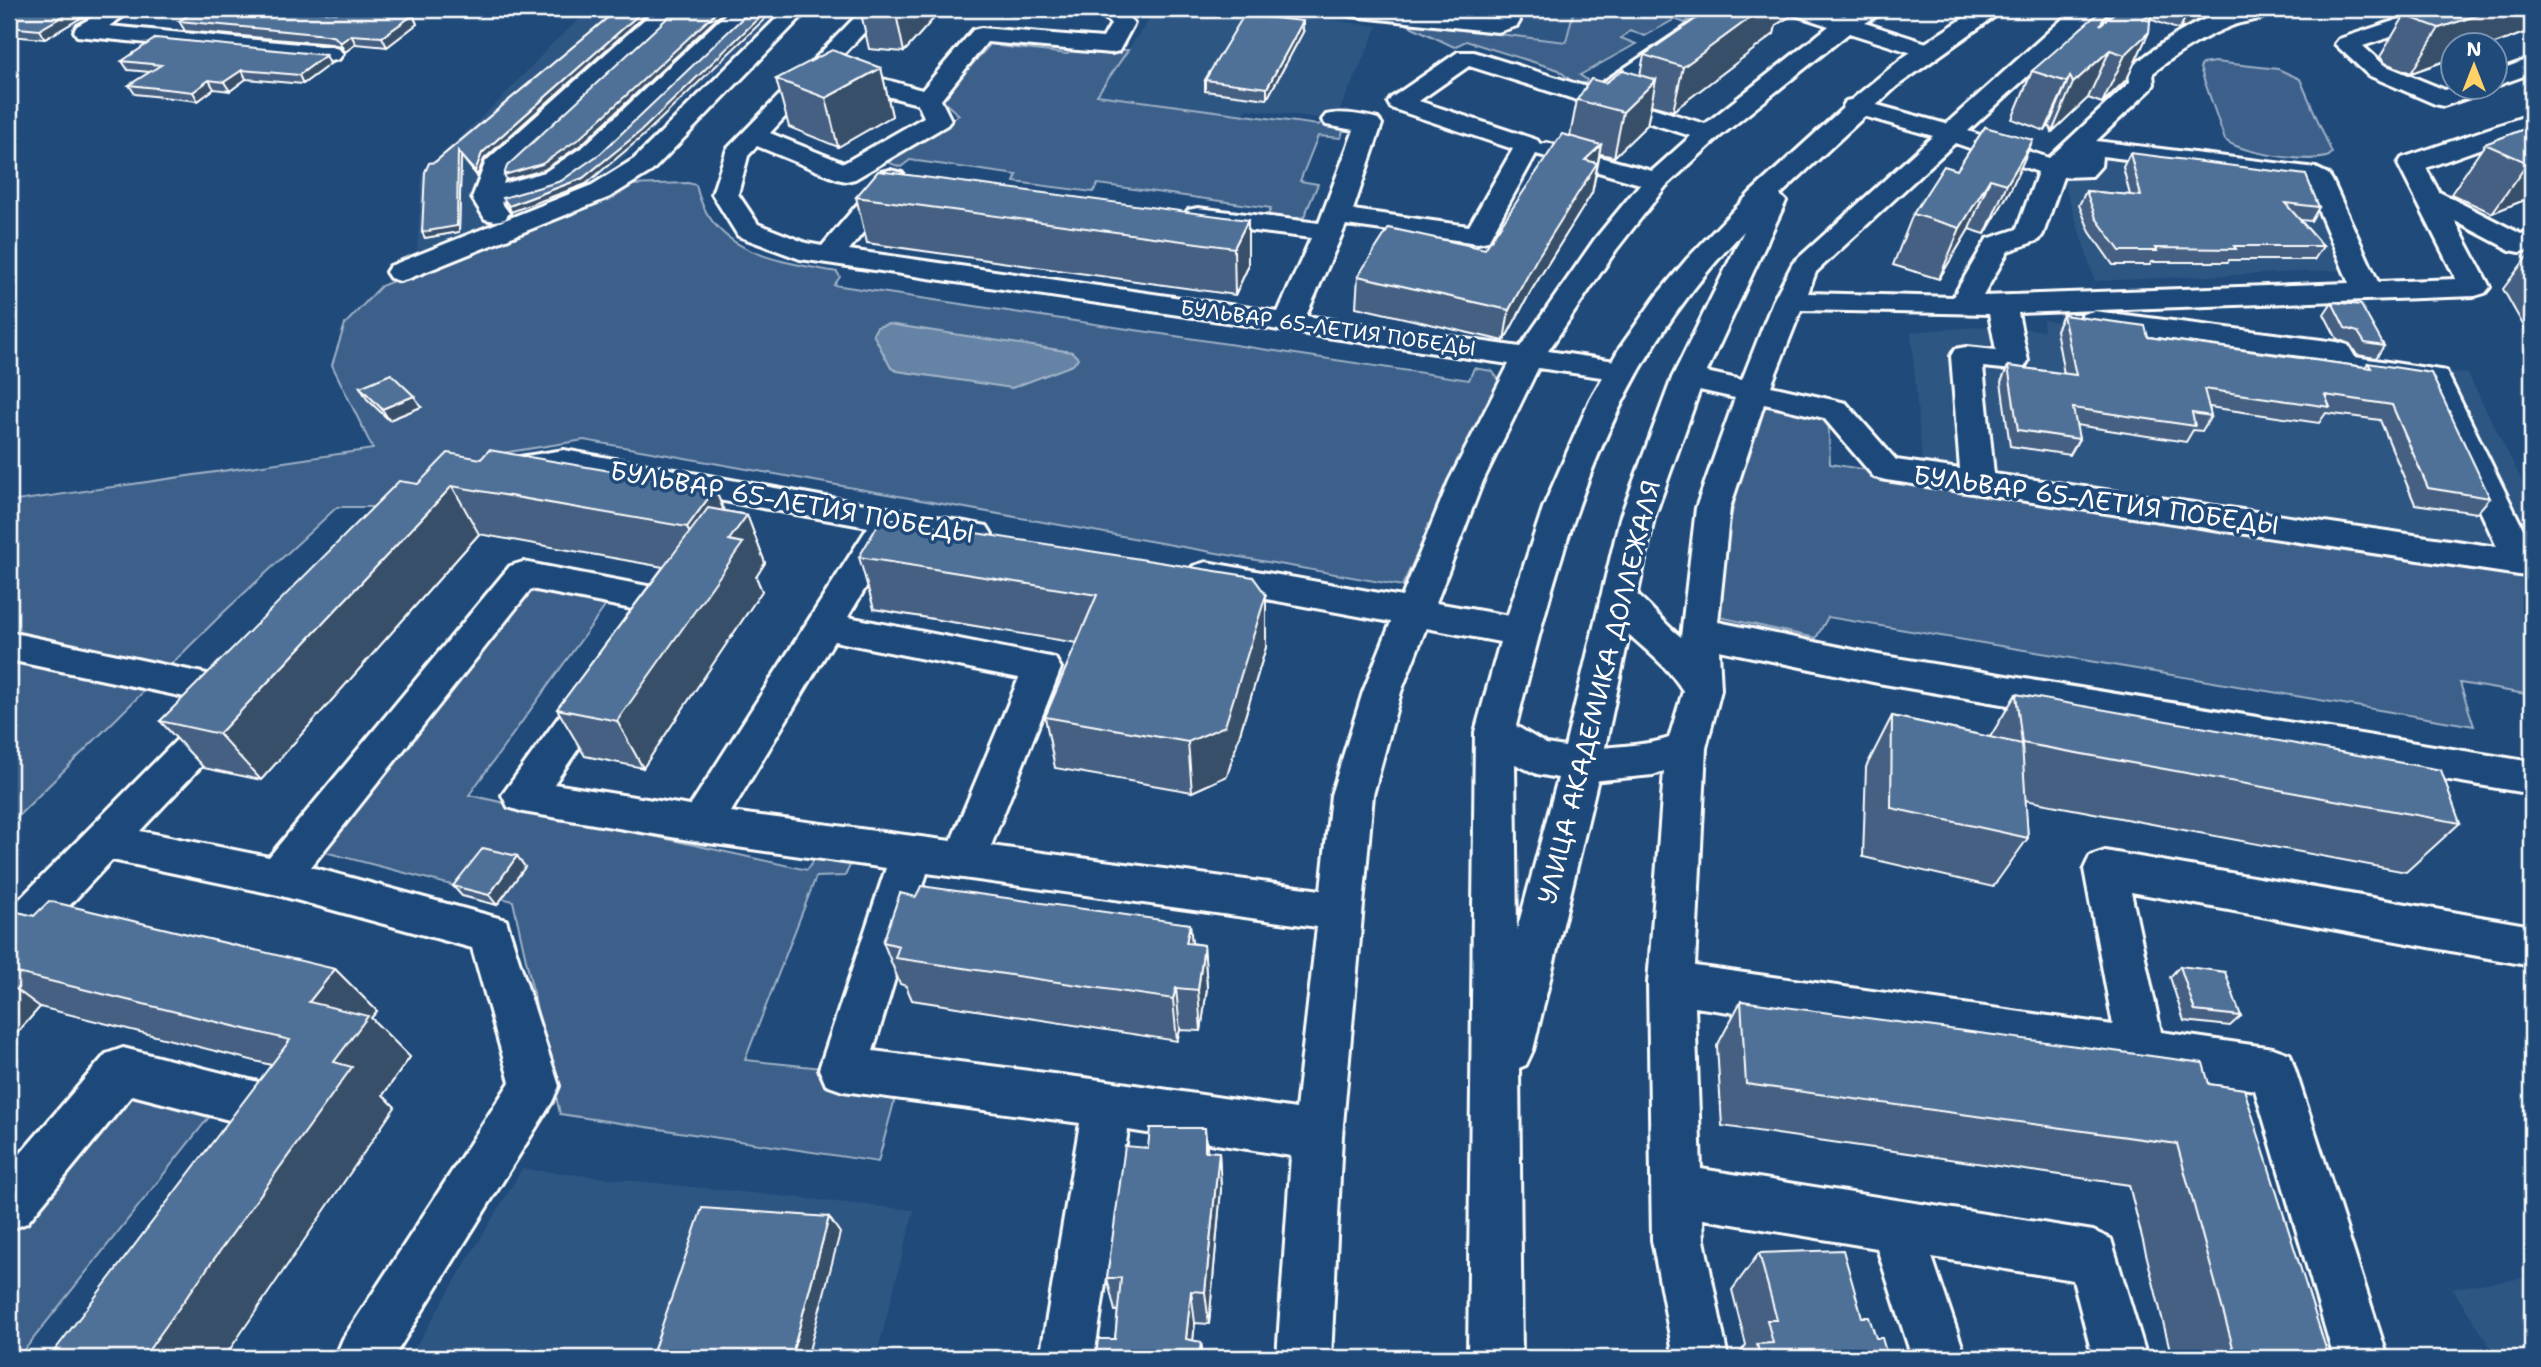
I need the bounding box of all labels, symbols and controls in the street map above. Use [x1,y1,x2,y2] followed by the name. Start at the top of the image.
[2440,32,2510,102] north arrow
[2466,37,2482,62] text: N
[1179,293,1477,363] street label: БУЛЬВАР 65-ЛЕТИЯ ПОБЕДЫ
[607,452,977,551] street label: БУЛЬВАР 65-ЛЕТИЯ ПОБЕДЫ
[1911,457,2281,543] street label: БУЛЬВАР 65-ЛЕТИЯ ПОБЕДЫ
[1529,476,1668,907] street label: УЛИЦА АКАДЕМИКА ДОЛЛЕЖАЛЯ

